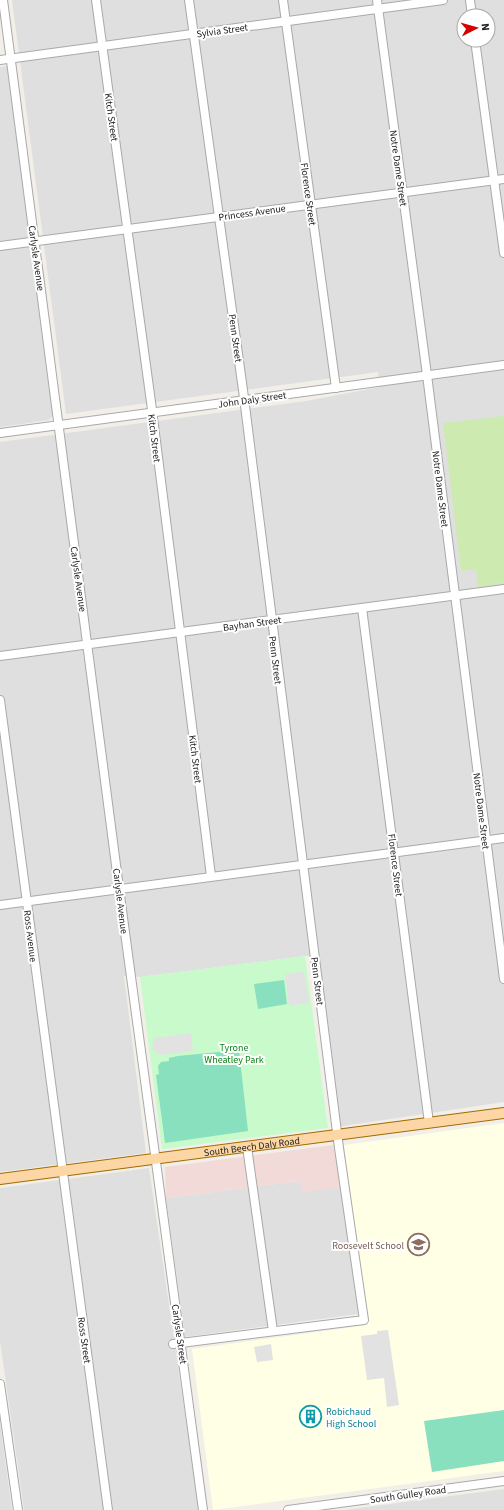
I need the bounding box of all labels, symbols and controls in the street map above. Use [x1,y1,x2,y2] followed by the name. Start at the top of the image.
[456,8,496,48] north arrow
[196,20,249,42] street label: Sylvia Street
[478,23,493,31] text: N
[101,92,121,143] street label: Kitch Street
[386,129,410,208] street label: Notre Dame Street
[297,162,319,227] street label: Florence Street
[218,201,287,225] street label: Princess Avenue
[24,225,48,292] street label: Carlysle Avenue
[225,313,245,364] street label: Penn Street
[217,388,288,412] street label: John Daly Street
[144,413,164,464] street label: Kitch Street
[428,450,452,529] street label: Notre Dame Street
[66,546,90,613] street label: Carlysle Avenue
[222,613,283,635] street label: Bayhan Street
[265,635,285,686] street label: Penn Street
[185,734,205,785] street label: Kitch Street
[469,772,493,851] street label: Notre Dame Street
[384,833,406,898] street label: Florence Street
[109,868,131,935] street label: Carlysle Avenue
[20,909,40,963] street label: Ross Avenue
[307,956,327,1007] street label: Penn Street
[204,1041,264,1067] park label: Tyrone Wheatley Park
[203,1134,301,1160] street label: South Beech Daly Road
[406,1232,432,1258] school or university icon: Roosevelt School
[332,1239,404,1253] place label: Roosevelt School
[168,1303,190,1366] street label: Carlysle Street
[74,1316,94,1365] street label: Ross Street
[298,1404,324,1430] building icon: Robichaud High School
[326,1405,377,1431] place label: Robichaud High School
[369,1483,447,1507] street label: South Gulley Road

